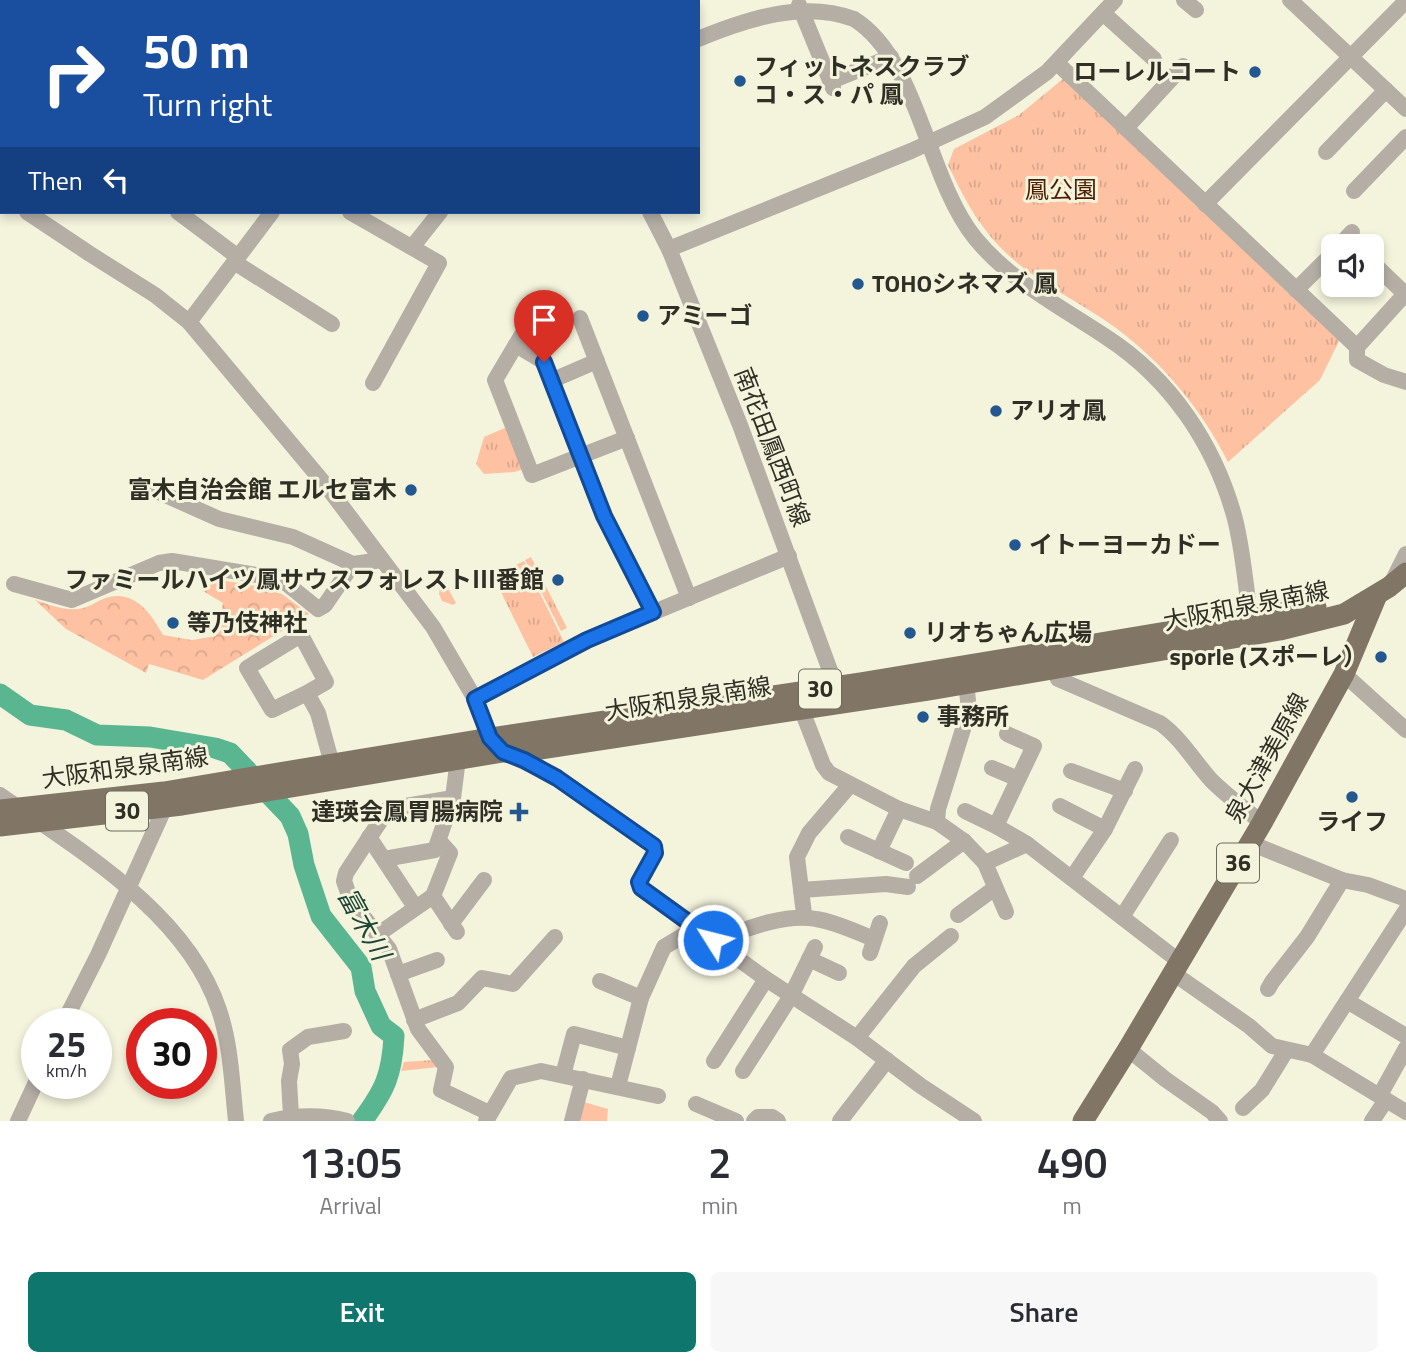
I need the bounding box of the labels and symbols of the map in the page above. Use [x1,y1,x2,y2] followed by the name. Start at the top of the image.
[754,48,970,112] place label: フィットネスクラブ コ・ス・パ 鳳
[1073,53,1241,89] place label: ローレルコート
[1247,64,1263,80] marker: ローレルコート
[732,73,748,89] marker: フィットネスクラブ コ・ス・パ 鳳
[1025,171,1097,207] park label: 鳳公園
[872,265,1057,301] place label: TOHOシネマズ 鳳
[850,276,866,292] marker: TOHOシネマズ 鳳
[514,290,574,362] pin
[657,297,753,333] place label: アミーゴ
[635,308,651,324] marker: アミーゴ
[726,362,820,532] street label: 南花田鳳西町線
[1010,392,1106,428] place label: アリオ鳳
[988,403,1004,419] marker: アリオ鳳
[128,471,397,507] place label: 富木自治会館 エルセ富木
[403,482,419,498] marker: 富木自治会館 エルセ富木
[1029,526,1221,562] place label: イトーヨーカドー
[1007,537,1023,553] marker: イトーヨーカドー
[64,561,544,597] place label: ファミールハイツ鳳サウスフォレストⅢ番館
[1160,571,1332,639] street label: 大阪和泉泉南線
[550,572,566,588] marker: ファミールハイツ鳳サウスフォレストⅢ番館
[187,604,307,640] place label: 等乃伎神社
[924,614,1092,650] place label: リオちゃん広場
[165,615,181,631] marker: 等乃伎神社
[902,625,918,641] marker: リオちゃん広場
[1170,638,1367,674] place label: sporle (スポーレ）
[1373,649,1389,665] marker: sporle (スポーレ）
[602,667,774,729] street label: 大阪和泉泉南線
[799,670,841,708] road number: 30
[1215,686,1317,829] street label: 泉大津美原線
[937,698,1009,734] place label: 事務所
[915,709,931,725] marker: 事務所
[39,737,211,797] street label: 大阪和泉泉南線
[1344,789,1360,805] marker: ライフ
[106,792,148,831] road number: 30
[311,793,503,829] place label: 達瑛会鳳胃腸病院
[509,802,529,822] marker: 達瑛会鳳胃腸病院
[1316,803,1388,839] place label: ライフ
[1217,844,1259,883] road number: 36
[328,880,402,970] water label: 富木川
[676,903,750,977] position arrow
[126,1008,217,1099] speed limit sign: 30

